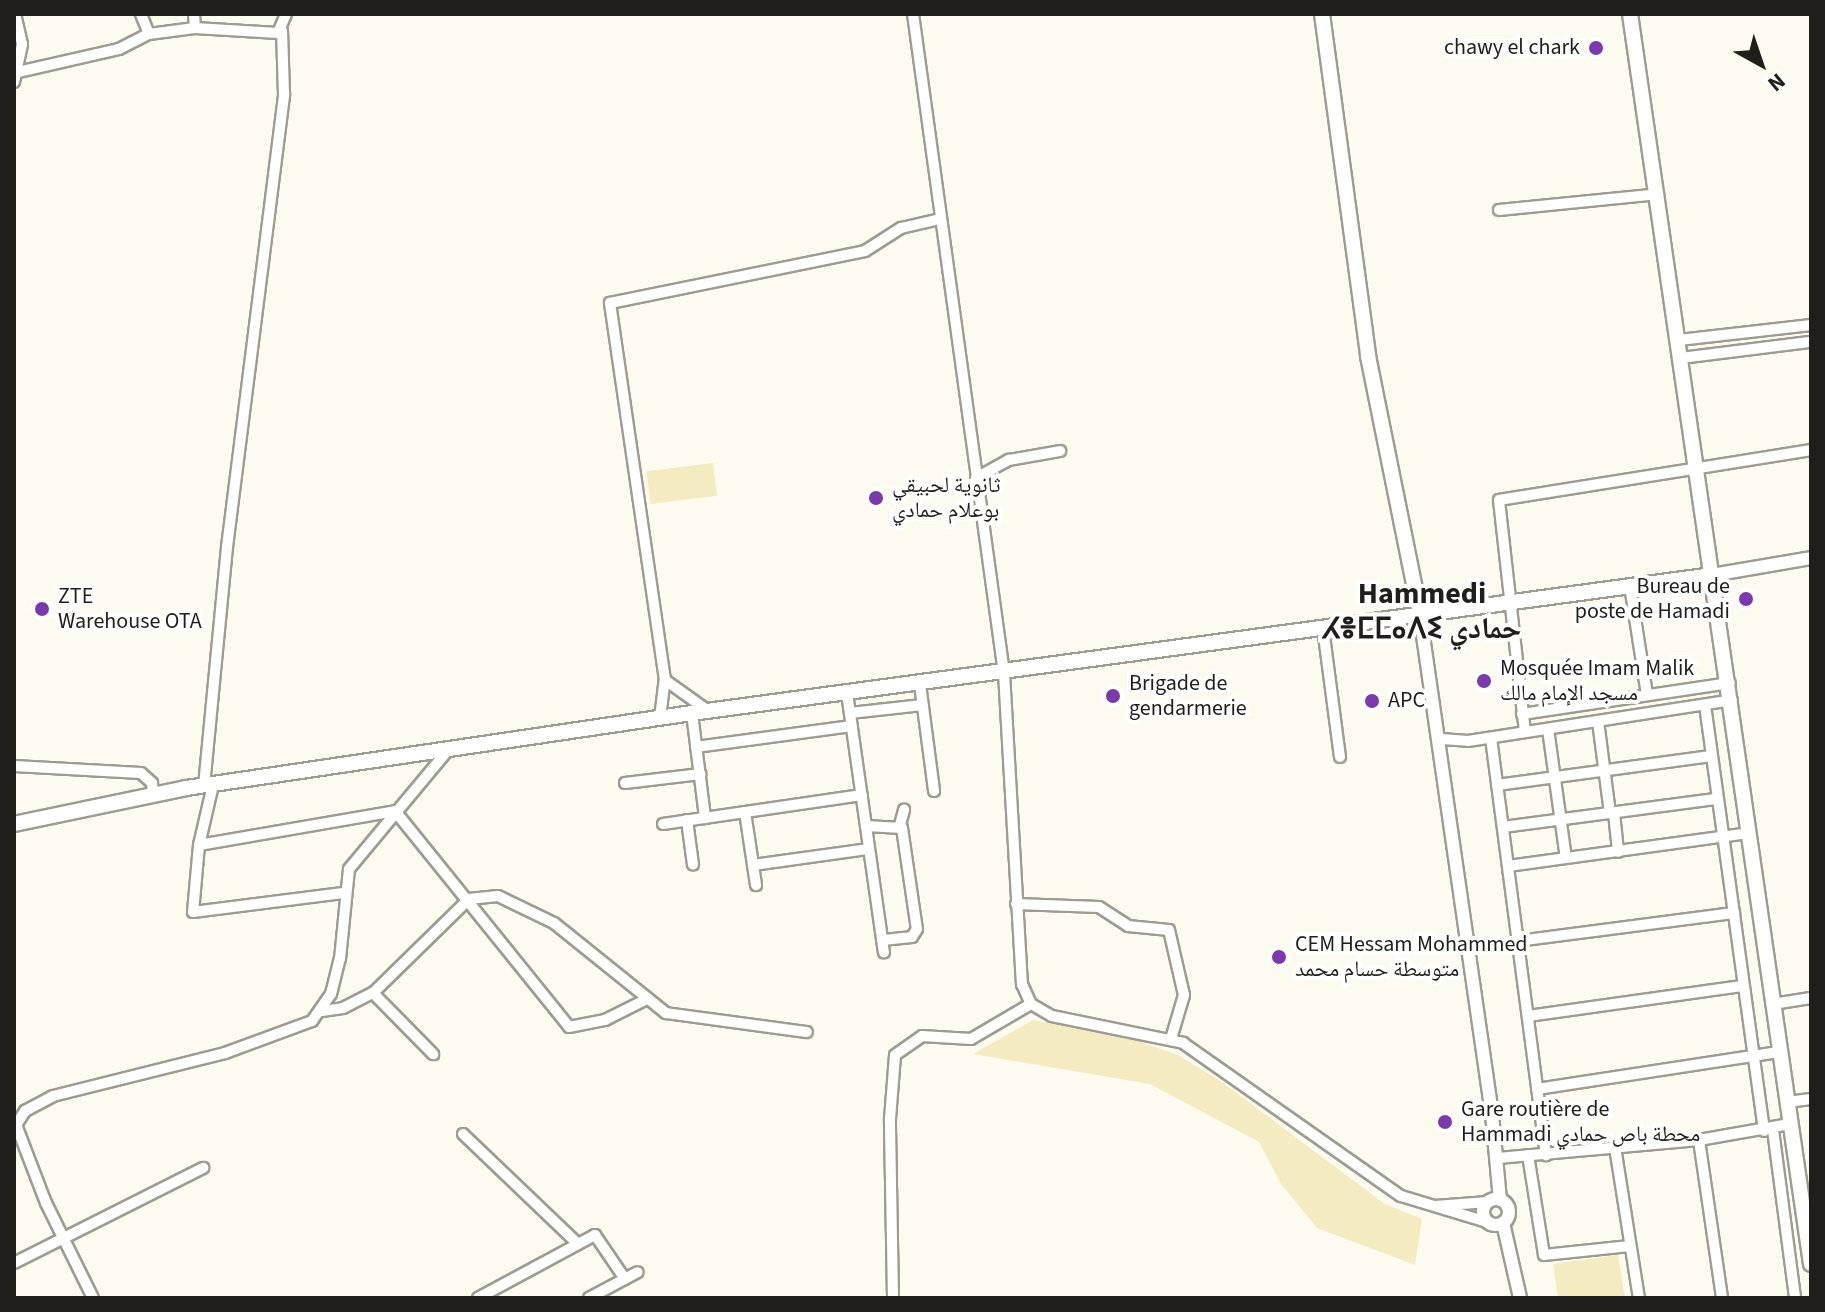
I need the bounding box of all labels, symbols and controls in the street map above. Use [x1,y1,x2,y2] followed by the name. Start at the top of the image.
[1721,24,1801,104] north arrow
[1444,35,1580,61] place label: chawy el chark
[1587,39,1605,57] marker: chawy el chark
[1761,65,1792,99] text: N
[892,472,1001,524] place label: ثانوية لحبيقي بوعلام حمادي
[867,489,885,507] marker: ثانوية لحبيقي بوعلام حمادي
[1575,573,1730,624] place label: Bureau de poste de Hamadi
[1322,576,1522,646] district label: Hammedi ⵃⴻⵎⵎⴰⴷⵉ حمادي
[58,583,202,634] place label: ZTE Warehouse OTA
[1737,590,1755,608] marker: Bureau de poste de Hamadi
[33,600,51,618] marker: ZTE Warehouse OTA
[1500,655,1694,706] place label: Mosquée Imam Malik مسجد الإمام مالك
[1129,670,1247,722] place label: Brigade de gendarmerie
[1475,672,1493,690] marker: Mosquée Imam Malik مسجد الإمام مالك
[1104,687,1122,705] marker: Brigade de gendarmerie
[1388,688,1425,714] place label: APC
[1363,692,1381,710] marker: APC
[1295,931,1528,982] place label: CEM Hessam Mohammed متوسطة حسام محمد
[1270,948,1288,966] marker: CEM Hessam Mohammed متوسطة حسام محمد
[1461,1096,1700,1148] place label: Gare routière de Hammadi محطة باص حمادي
[1436,1113,1454,1131] marker: Gare routière de Hammadi محطة باص حمادي

